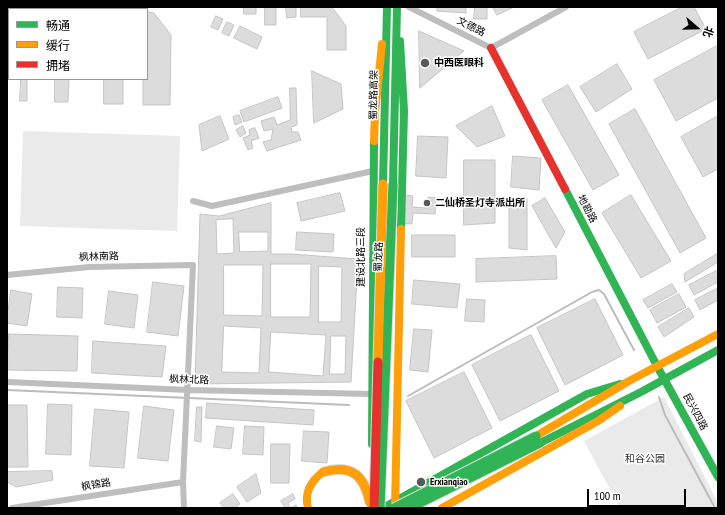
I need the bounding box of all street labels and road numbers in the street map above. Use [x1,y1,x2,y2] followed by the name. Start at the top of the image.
[455,15,487,39] street label: 文德路
[368,70,380,120] street label: 蜀龙路高架
[575,193,599,225] street label: 地勘路
[355,227,367,287] street label: 建设北路三段
[372,242,386,272] street label: 蜀龙路
[79,250,119,264] street label: 枫林南路
[169,373,209,387] street label: 枫林北路
[680,392,710,432] street label: 民兴四路
[80,477,112,493] street label: 枫锦路

